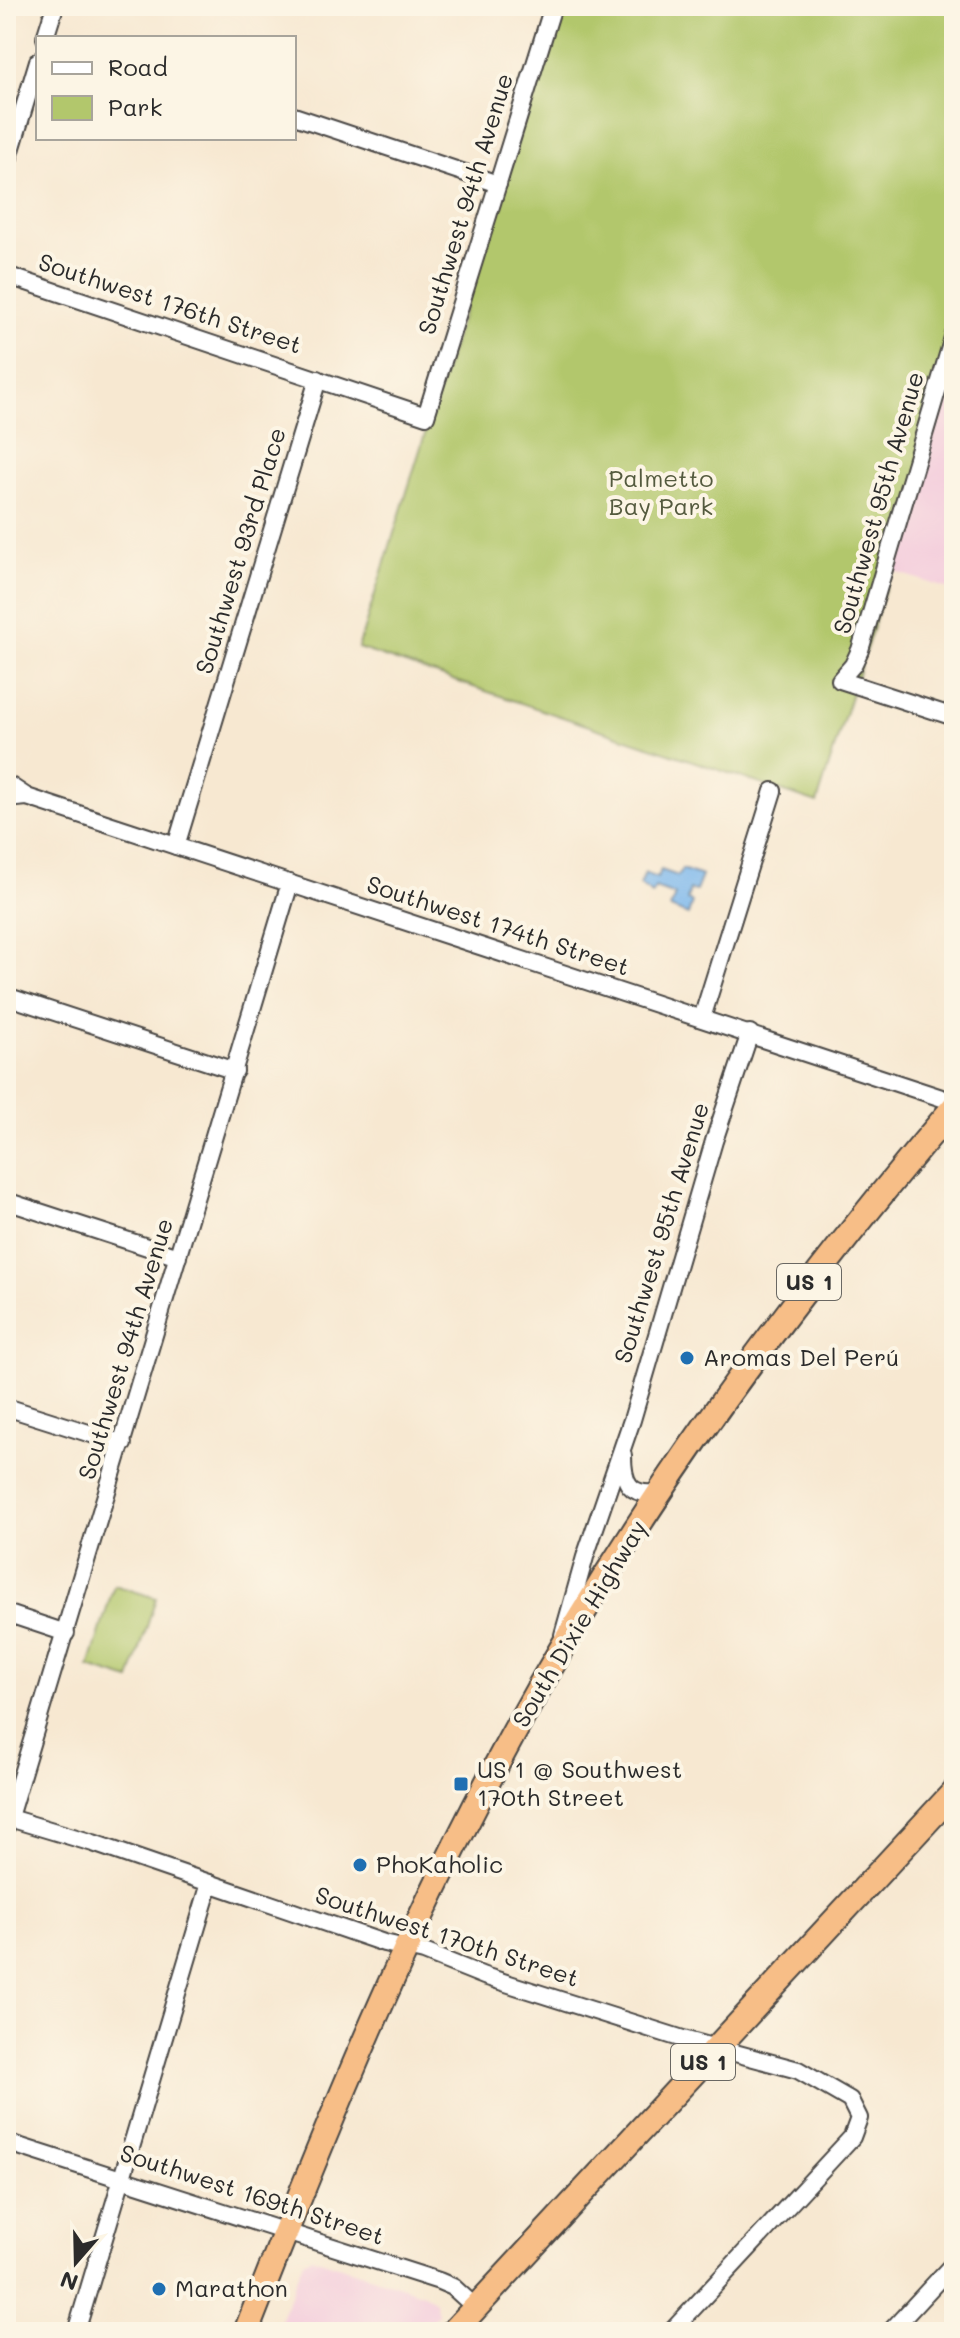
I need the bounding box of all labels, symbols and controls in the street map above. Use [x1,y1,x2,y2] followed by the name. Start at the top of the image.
[36,36,296,140] legend
[108,51,168,82] text: Road
[410,69,519,338] street label: Southwest 94th Avenue
[108,91,162,122] text: Park
[35,245,306,360] street label: Southwest 176th Street
[825,368,930,637] street label: Southwest 95th Avenue
[187,424,292,678] street label: Southwest 93rd Place
[609,462,713,521] park label: Palmetto Bay Park
[363,867,634,982] street label: Southwest 174th Street
[606,1098,715,1367] street label: Southwest 95th Avenue
[70,1214,179,1483] street label: Southwest 94th Avenue
[777,1264,841,1300] road number: US 1
[703,1341,899,1372] place label: Aromas Del Perú
[678,1349,696,1367] marker: Aromas Del Perú
[505,1514,653,1733] street label: South Dixie Highway
[477,1753,682,1812] place label: US 1 @ Southwest 170th Street
[452,1775,470,1793] marker: US 1 @ Southwest 170th Street
[376,1848,503,1879] place label: PhoKaholic
[351,1856,369,1874] marker: PhoKaholic
[312,1878,583,1993] street label: Southwest 170th Street
[671,2044,735,2080] road number: US 1
[116,2136,388,2251] street label: Southwest 169th Street
[36,2222,116,2302] north arrow
[56,2265,82,2298] text: N
[175,2272,288,2303] place label: Marathon
[150,2280,168,2298] marker: Marathon

